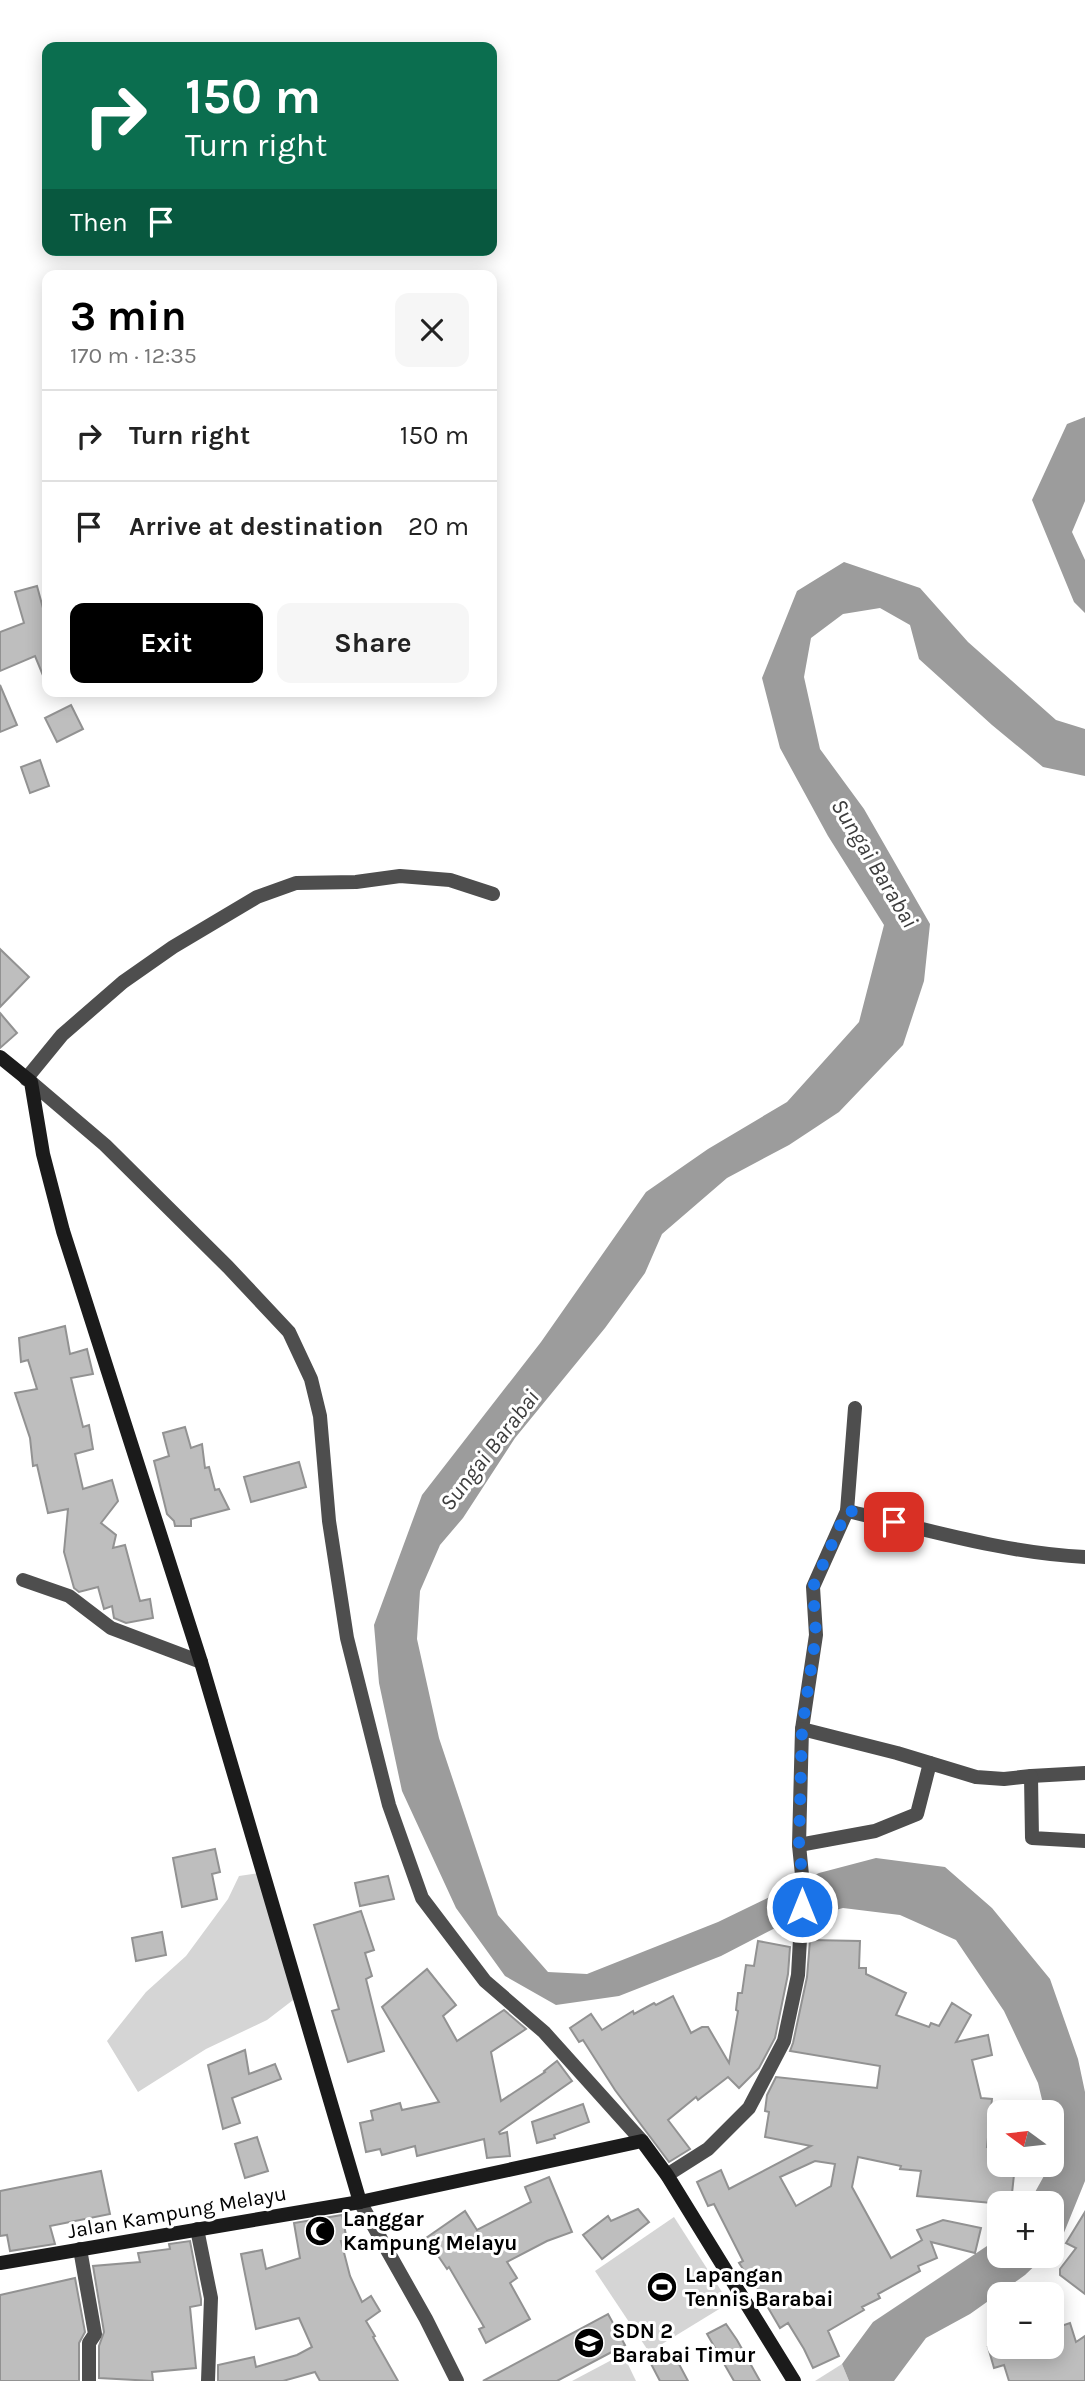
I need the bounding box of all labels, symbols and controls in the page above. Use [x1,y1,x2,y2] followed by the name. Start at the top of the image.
[185,68,321,125] text: 150 m
[70,70,161,161] icon: right
[185,127,327,164] text: Turn right
[142,203,180,241] icon: arrive
[70,207,128,238] text: Then
[70,291,187,341] text: 3 min
[395,293,469,367] button: close
[70,342,197,369] text: 170 m · 12:35
[70,417,108,455] icon: right
[129,420,250,451] text: Turn right
[400,420,469,451] text: 150 m
[70,508,108,546] icon: arrive
[129,511,383,542] text: Arrive at destination
[408,511,469,542] text: 20 m
[70,603,263,683] button: Exit
[277,603,469,683] button: Share
[825,794,924,933] water label: Sungai Barabai
[434,1385,545,1516] water label: Sungai Barabai
[864,1492,924,1552] pin
[875,1503,913,1541] icon: arrive
[765,1870,839,1944] position arrow
[987,2100,1064,2177] north arrow
[987,2100,1064,2359] map controls
[66,2181,288,2243] street label: Jalan Kampung Melayu
[987,2191,1064,2268] button: +
[343,2207,517,2255] place label: Langgar Kampung Melayu
[303,2214,337,2248] mosque icon: Langgar Kampung Melayu
[685,2263,833,2311] place label: Lapangan Tennis Barabai
[645,2270,679,2304] sports icon: Lapangan Tennis Barabai
[987,2282,1064,2359] button: −
[612,2319,756,2367] place label: SDN 2 Barabai Timur
[572,2326,606,2360] school or university icon: SDN 2 Barabai Timur

